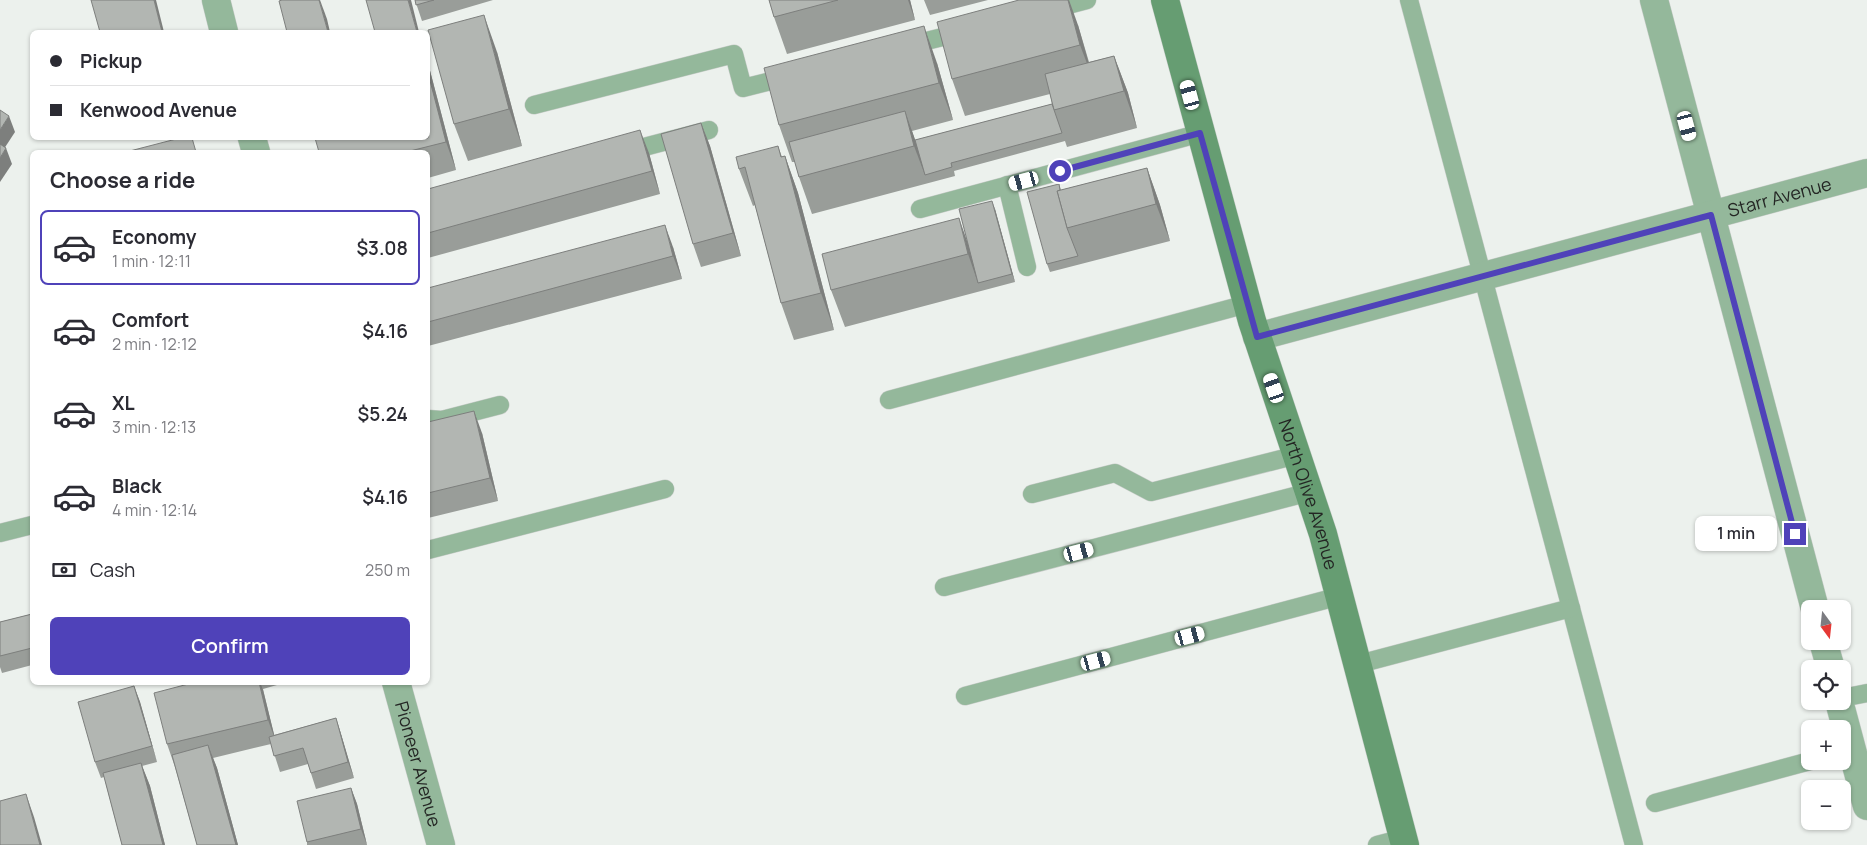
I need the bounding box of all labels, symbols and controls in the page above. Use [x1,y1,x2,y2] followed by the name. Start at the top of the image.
[80,48,142,74] text: Pickup
[1178,79,1201,111] car
[80,97,237,123] text: Kenwood Avenue
[1675,110,1698,142] car
[1049,160,1071,182] route start
[50,165,195,195] text: Choose a ride
[1007,170,1040,192] car
[1725,171,1834,222] street label: Starr Avenue
[112,224,196,250] text: Economy
[52,225,97,270] icon: car
[356,235,408,261] text: $3.08
[112,250,191,272] text: 1 min · 12:11
[112,307,189,333] text: Comfort
[52,308,97,353] icon: car
[362,318,408,344] text: $4.16
[112,333,197,355] text: 2 min · 12:12
[1262,371,1285,405] car
[112,390,135,416] text: XL
[52,391,97,436] icon: car
[358,401,408,427] text: $5.24
[112,416,196,438] text: 3 min · 12:13
[1273,416,1344,572] street label: North Olive Avenue
[112,473,161,499] text: Black
[52,474,97,519] icon: car
[362,484,408,510] text: $4.16
[112,499,197,521] text: 4 min · 12:14
[1695,516,1778,552] callout: 1 min
[1717,522,1755,544] text: 1 min
[1784,523,1806,545] route end
[1062,541,1095,563] car
[50,556,78,584] icon: cash
[90,557,135,583] text: Cash
[365,559,410,581] text: 250 m
[1801,600,1851,650] north arrow
[1801,600,1851,830] map controls
[50,617,410,675] button: Confirm
[1173,625,1206,647] car
[1079,650,1112,672] car
[1801,660,1851,710] button: locate
[390,698,447,829] street label: Pioneer Avenue
[1801,720,1851,770] button: +
[1801,780,1851,830] button: −

